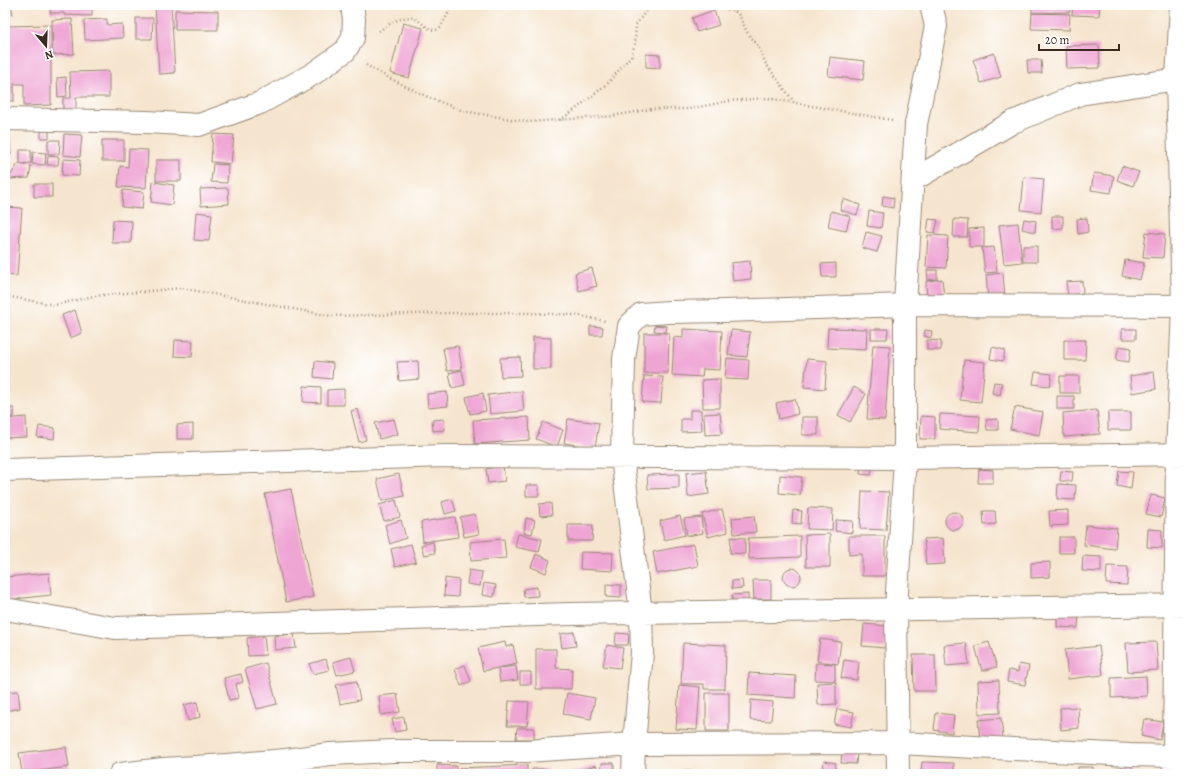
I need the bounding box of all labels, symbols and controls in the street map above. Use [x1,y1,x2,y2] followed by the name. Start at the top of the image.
[26,26,66,66] north arrow
[1039,26,1119,52] scale bar
[1045,32,1069,48] text: 20 m
[43,47,55,63] text: N

